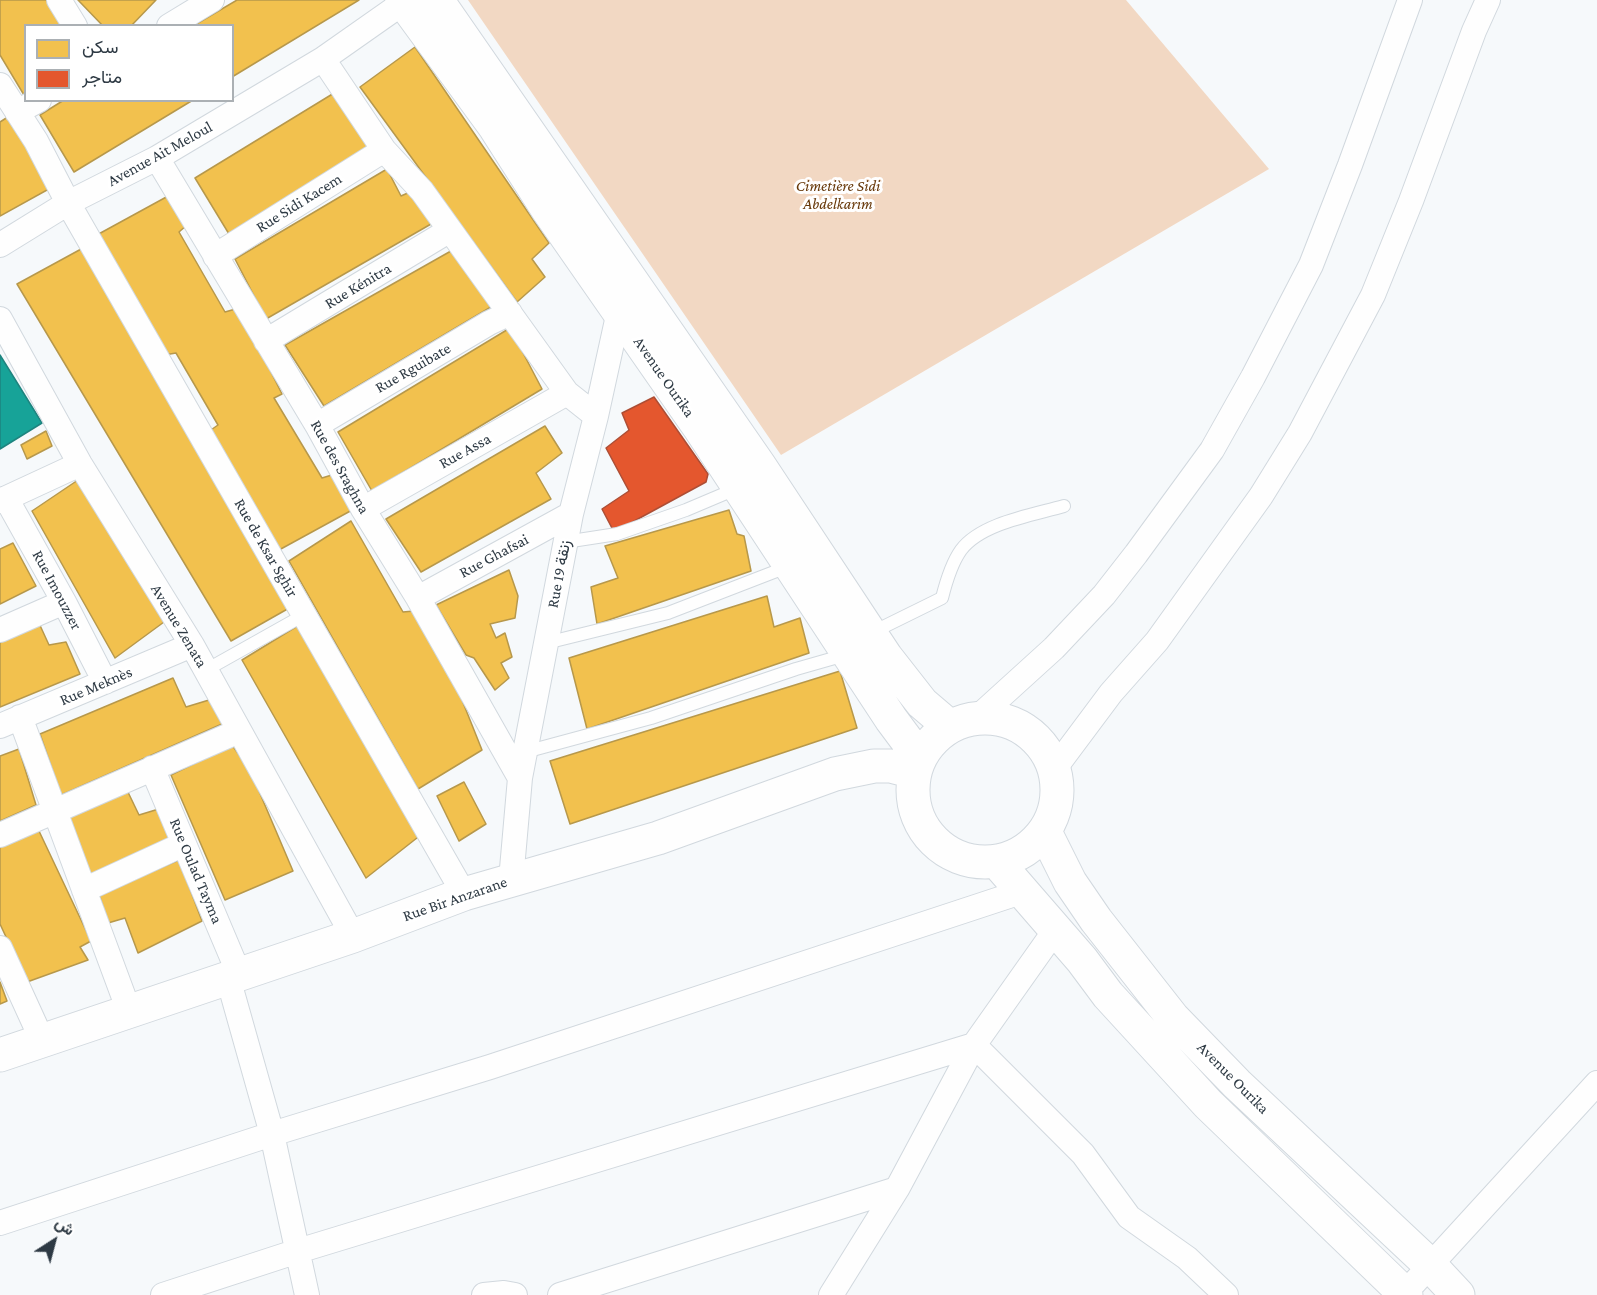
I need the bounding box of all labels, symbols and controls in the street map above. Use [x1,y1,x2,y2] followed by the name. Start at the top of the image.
[24,24,234,102] legend
[82,37,118,57] text: سكن
[82,67,122,87] text: متاجر
[104,117,216,191] street label: Avenue Ait Meloul
[253,169,345,237] street label: Rue Sidi Kacem
[796,176,880,214] park label: Cimetière Sidi Abdelkarim
[321,259,395,313] street label: Rue Kénitra
[629,333,699,421] street label: Avenue Ourika
[372,339,454,397] street label: Rue Rguibate
[306,417,374,517] street label: Rue des Sraghna
[436,429,494,473] street label: Rue Assa
[230,495,302,601] street label: Rue de Ksar Sghir
[456,530,532,582] street label: Rue Ghafsai
[543,538,575,610] street label: Rue 19 زنقة
[28,547,86,633] street label: Rue Imouzzer
[147,581,211,671] street label: Avenue Zenata
[57,662,135,710] street label: Rue Meknès
[165,815,227,927] street label: Rue Oulad Tayma
[400,872,510,926] street label: Rue Bir Anzarane
[1193,1038,1273,1118] street label: Avenue Ourika
[24,1211,84,1271] north arrow
[52,1213,78,1239] text: ش

